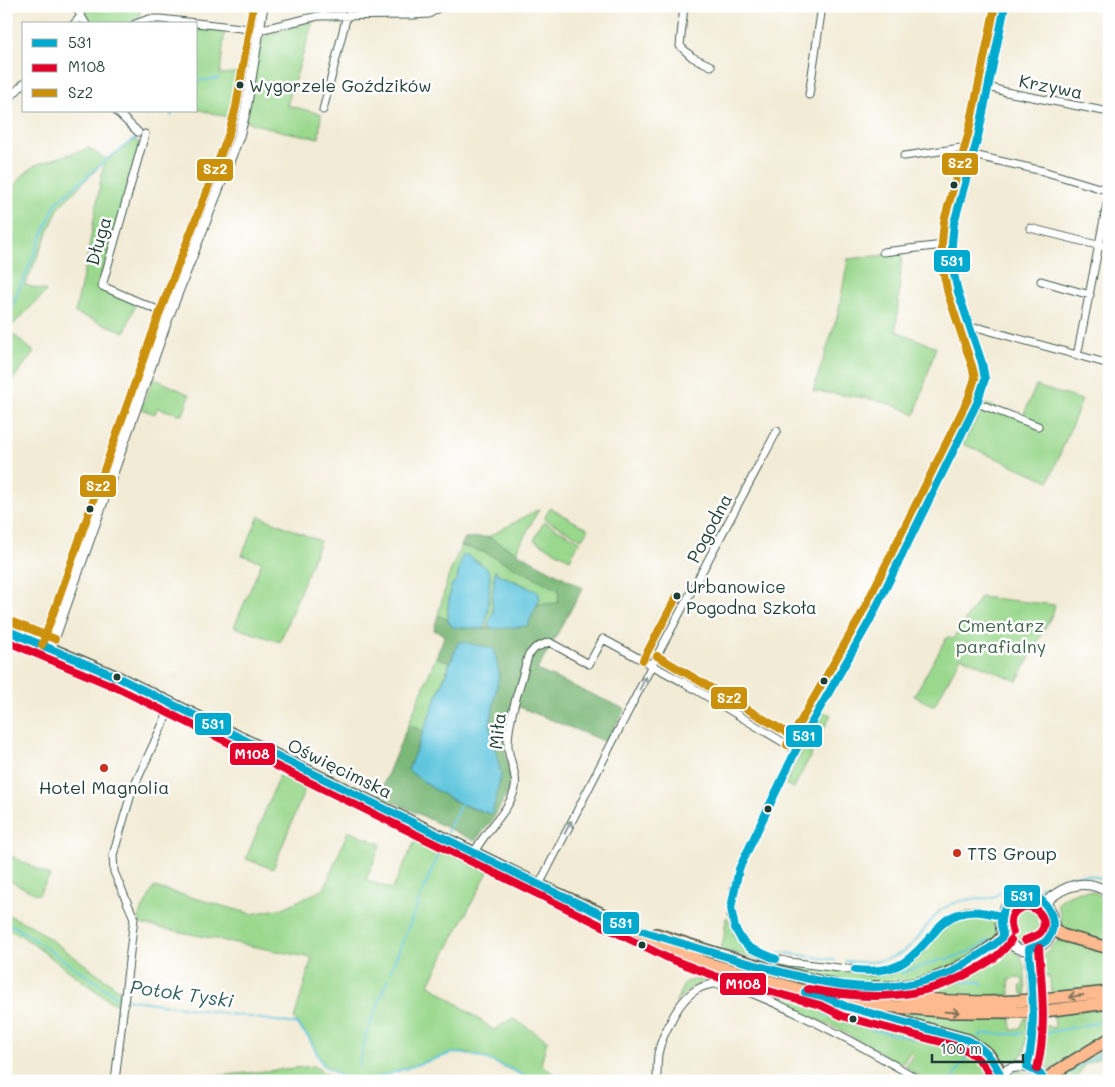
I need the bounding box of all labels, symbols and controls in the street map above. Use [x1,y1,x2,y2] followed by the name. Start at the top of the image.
[22,22,198,112] legend
[68,32,92,52] text: 531
[68,56,105,76] text: M108
[1017,68,1085,104] street label: Krzywa
[249,74,431,96] place label: Wygorzele Goździków
[235,80,245,90] marker: Wygorzele Goździków
[68,82,93,102] text: Sz2
[941,152,979,176] line badge: Sz2
[948,153,972,172] text: Sz2
[196,158,234,182] line badge: Sz2
[203,159,227,178] text: Sz2
[949,180,959,190] unlabelled marker
[80,214,116,268] street label: Długa
[933,249,971,273] line badge: 531
[941,251,963,270] text: 531
[79,474,117,498] line badge: Sz2
[86,476,110,495] text: Sz2
[681,489,737,567] street label: Pogodna
[85,504,95,514] unlabelled marker
[686,575,817,618] place label: Urbanowice Pogodna Szkoła
[672,591,682,601] marker: Urbanowice Pogodna Szkoła
[956,613,1046,658] park label: Cmentarz parafialny
[112,672,122,682] unlabelled marker
[638,675,648,690] one-way arrow
[819,676,829,686] unlabelled marker
[710,686,748,710] line badge: Sz2
[717,688,741,707] text: Sz2
[194,712,232,736] line badge: 531
[483,712,511,750] street label: Miła
[202,714,224,733] text: 531
[785,724,823,748] line badge: 531
[793,726,815,745] text: 531
[284,732,396,804] street label: Oświęcimska
[229,742,276,766] line badge: M108
[234,744,270,763] text: M108
[98,762,110,774] marker: Hotel Magnolia
[39,775,169,799] place label: Hotel Magnolia
[763,804,773,814] unlabelled marker
[564,820,573,835] one-way arrow
[967,841,1057,865] place label: TTS Group
[951,847,963,859] marker: TTS Group
[1003,884,1041,908] line badge: 531
[1011,886,1033,905] text: 531
[602,911,640,935] line badge: 531
[610,913,632,932] text: 531
[637,940,647,950] unlabelled marker
[719,972,767,996] line badge: M108
[129,973,236,1013] water label: Potok Tyski
[725,974,761,993] text: M108
[1068,992,1084,1002] one-way arrow
[944,1008,960,1017] one-way arrow
[848,1014,858,1024] unlabelled marker
[932,1032,1024,1064] scale bar
[940,1038,982,1058] text: 100 m

